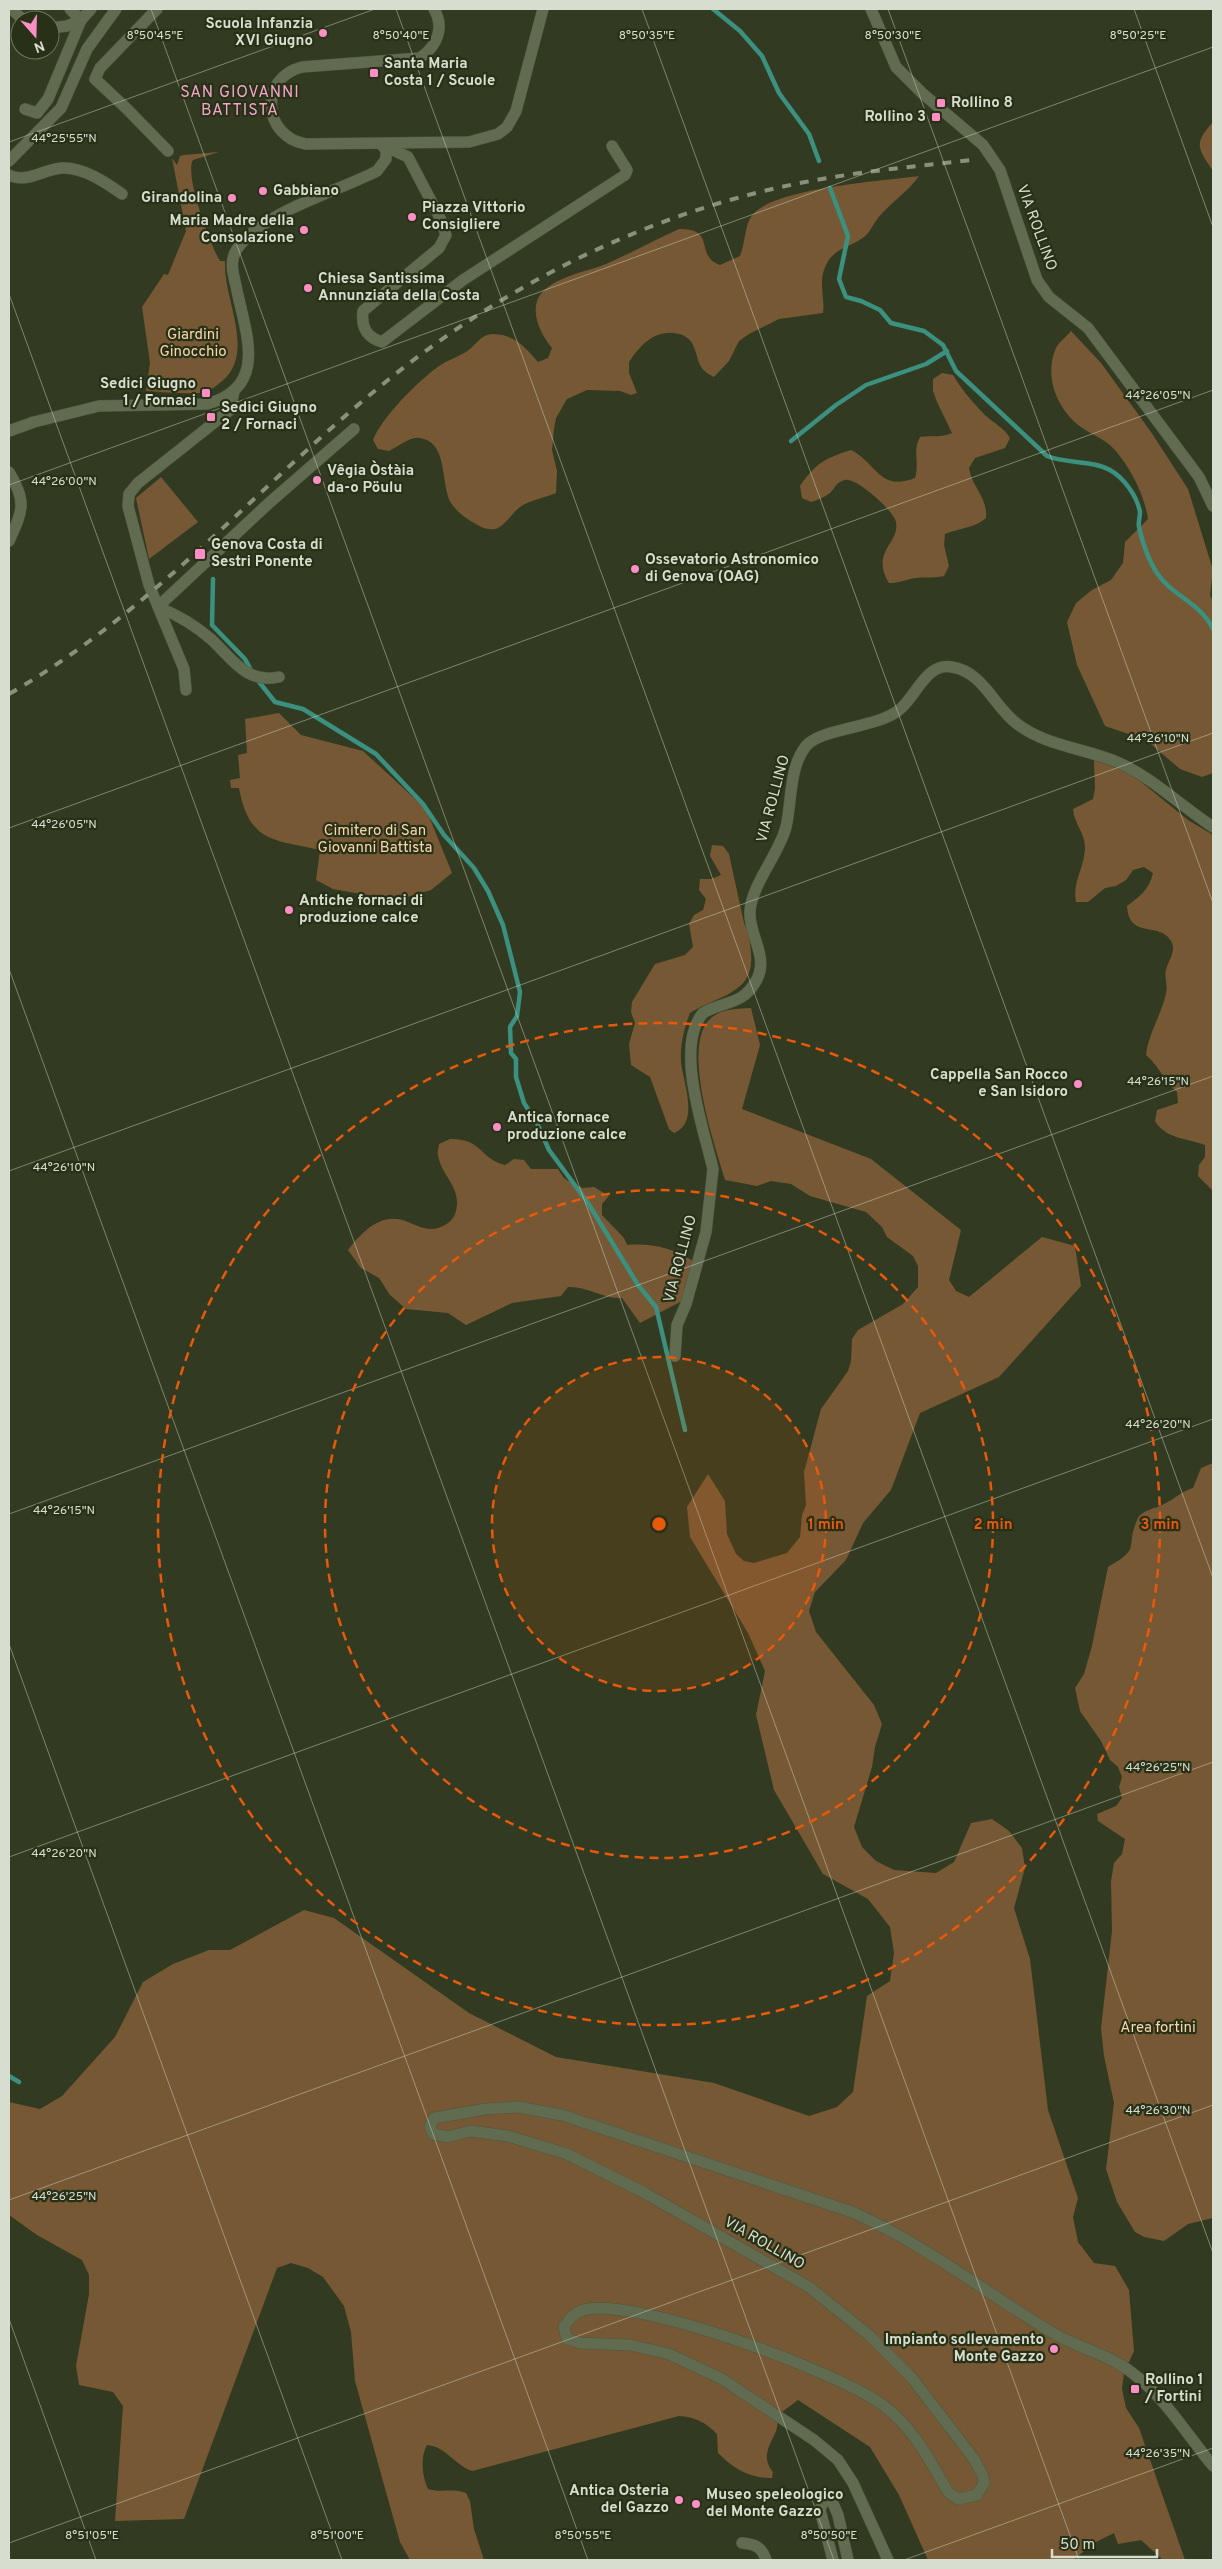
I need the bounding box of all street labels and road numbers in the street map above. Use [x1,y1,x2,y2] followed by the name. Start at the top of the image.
[1012,182,1060,274] street label: VIA ROLLINO
[753,753,795,845] street label: VIA ROLLINO
[660,1213,702,1305] street label: VIA ROLLINO
[720,2213,808,2275] street label: VIA ROLLINO

